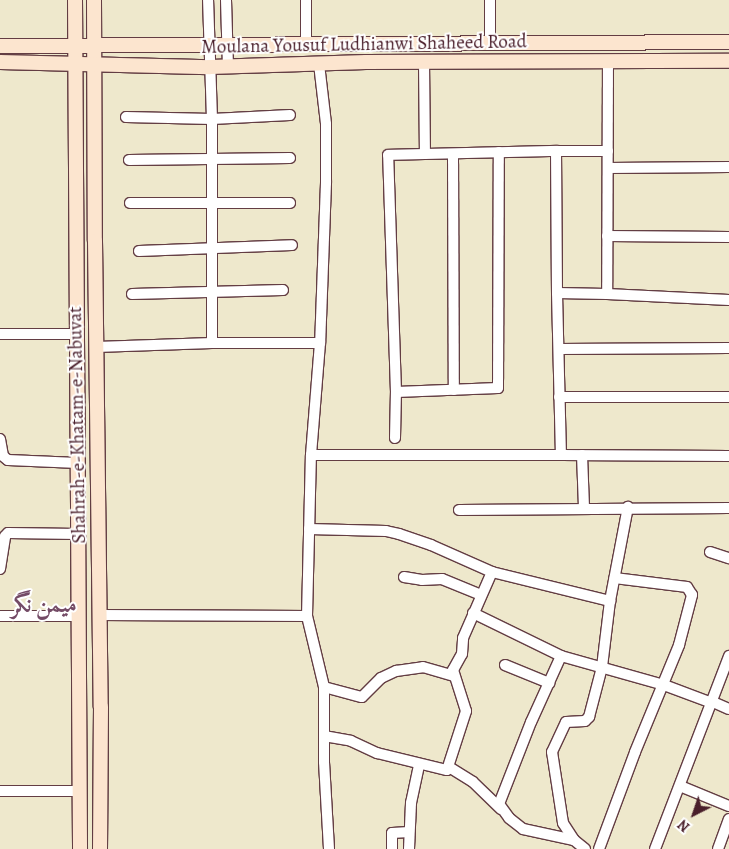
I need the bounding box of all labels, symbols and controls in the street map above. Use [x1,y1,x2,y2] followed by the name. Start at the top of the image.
[201,31,527,59] street label: Moulana Yousuf Ludhianwi Shaheed Road
[65,306,91,544] street label: Shahrah-e-Khatam-e-Nabuvat
[11,591,77,619] district label: میمن نگر
[669,789,719,839] north arrow
[674,815,694,836] text: N

